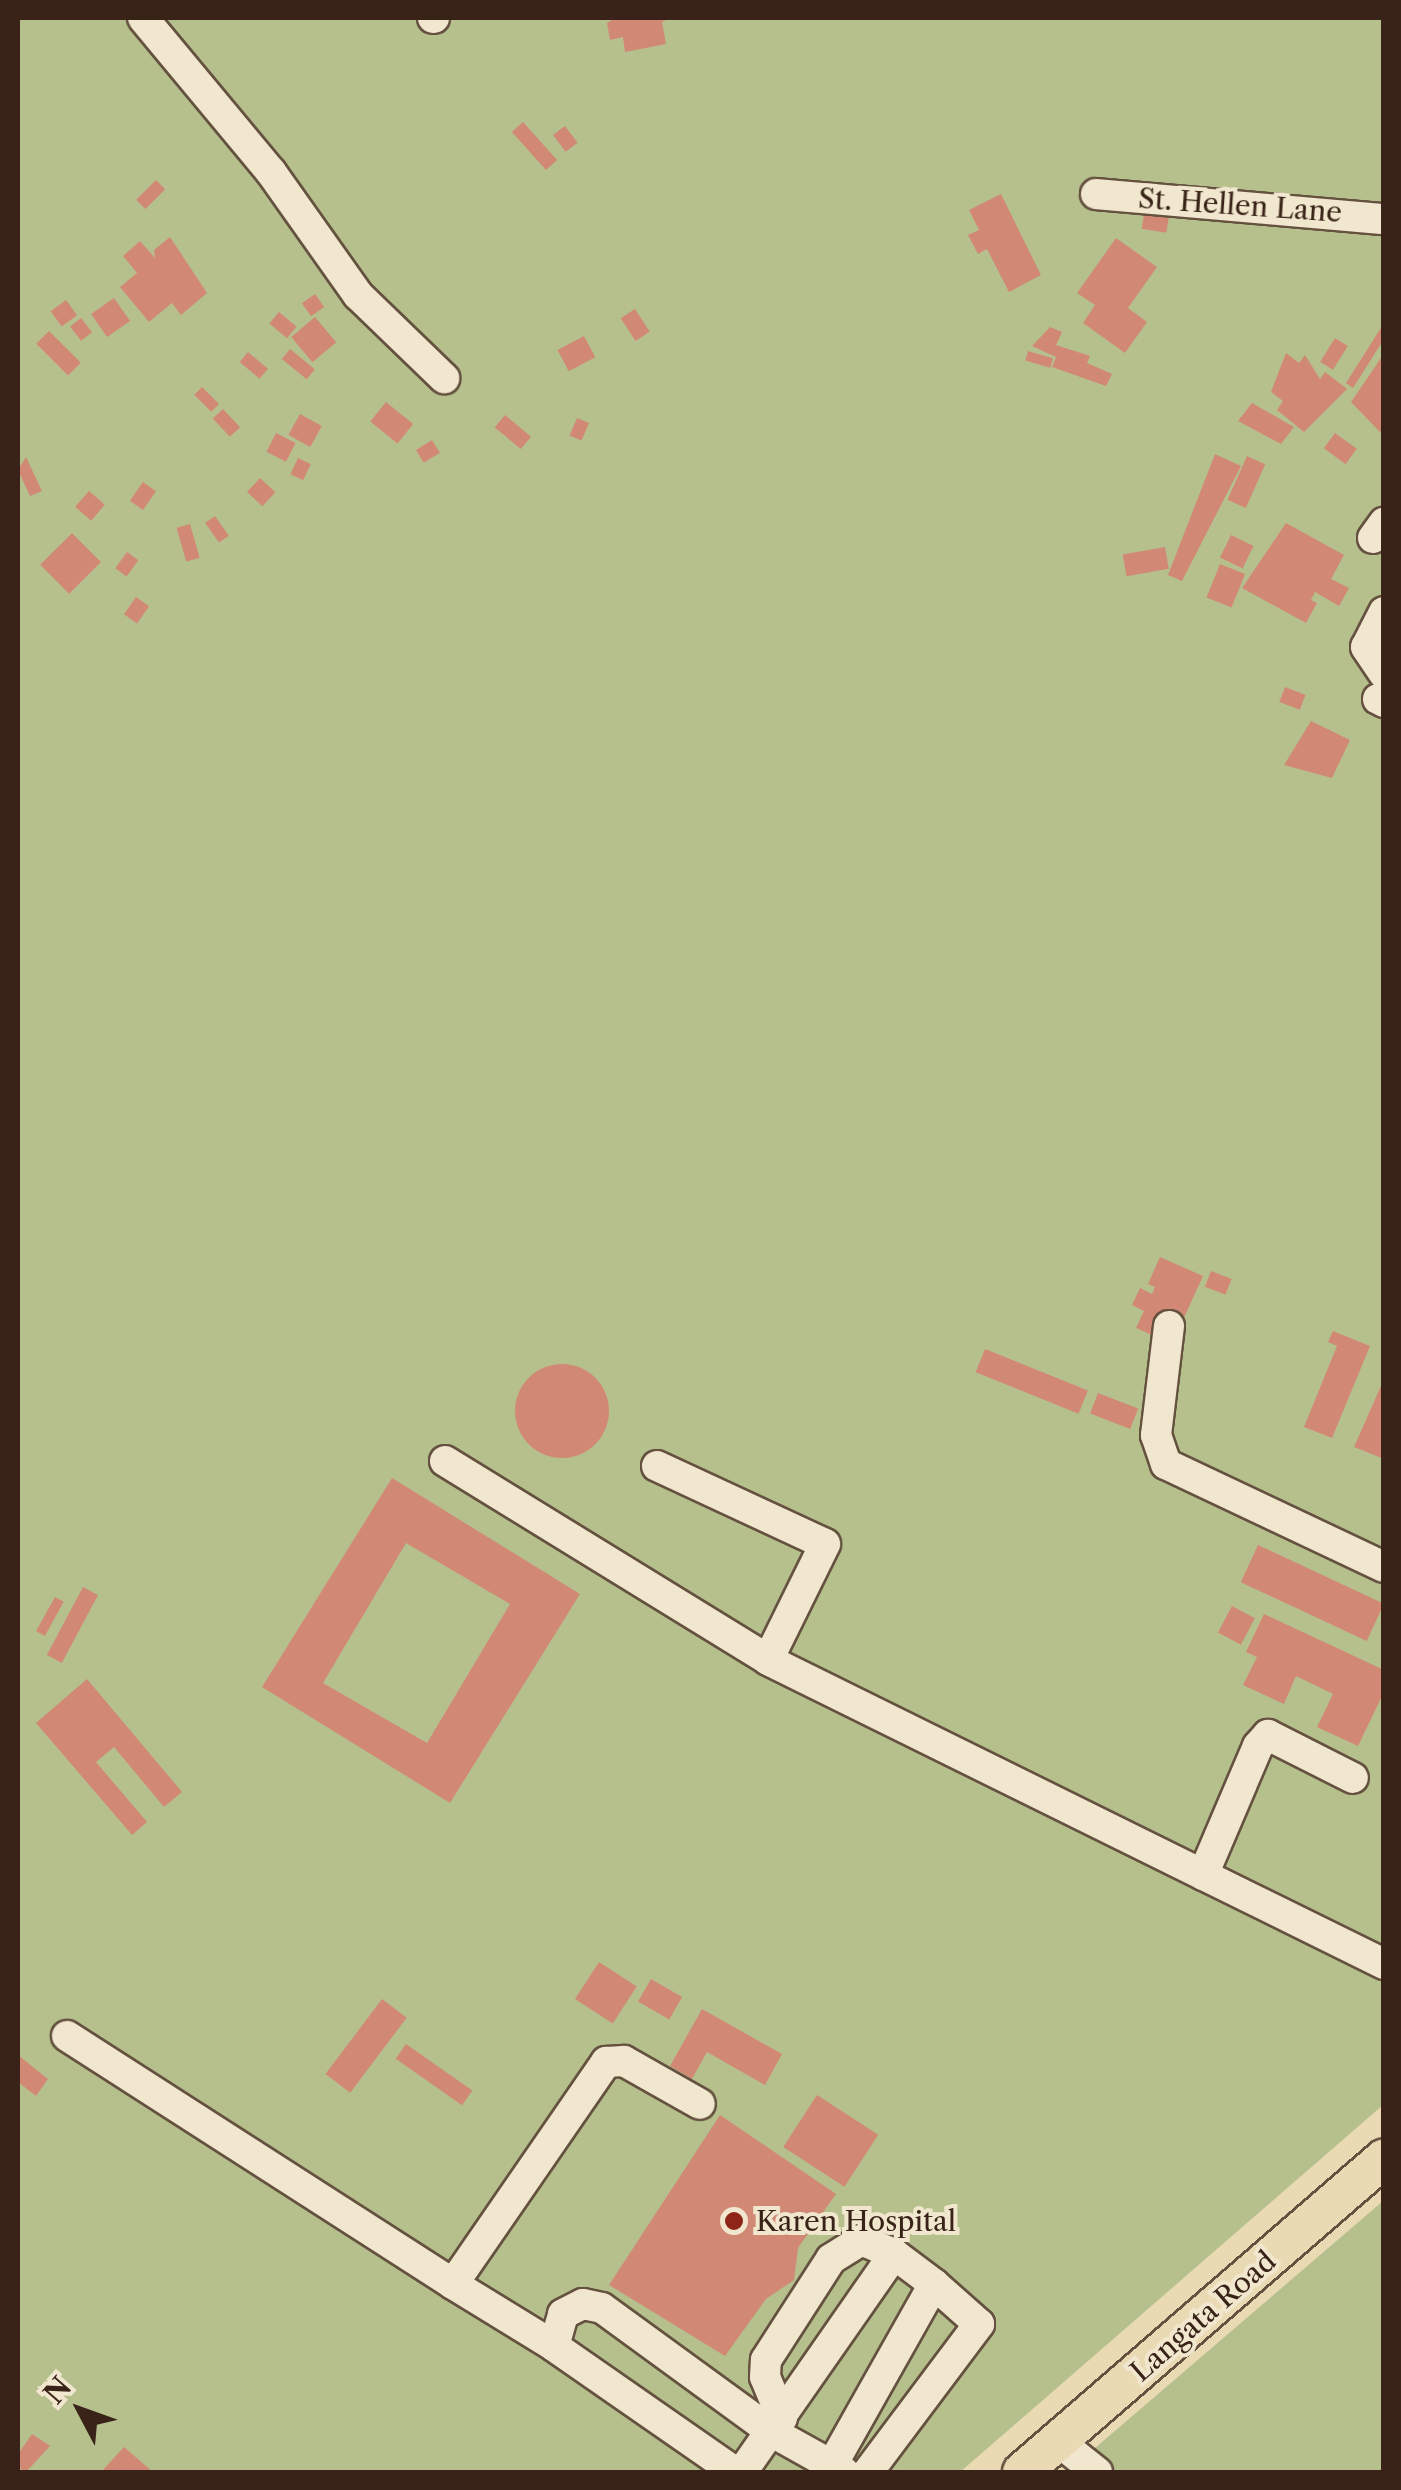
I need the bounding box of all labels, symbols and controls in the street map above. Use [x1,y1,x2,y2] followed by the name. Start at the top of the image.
[1137,181,1343,229] street label: St. Hellen Lane
[756,2204,956,2238] place label: Karen Hospital
[721,2208,747,2234] marker: Karen Hospital
[1124,2244,1282,2388] street label: Langata Road
[30,2360,130,2460] north arrow
[37,2370,78,2411] text: N

